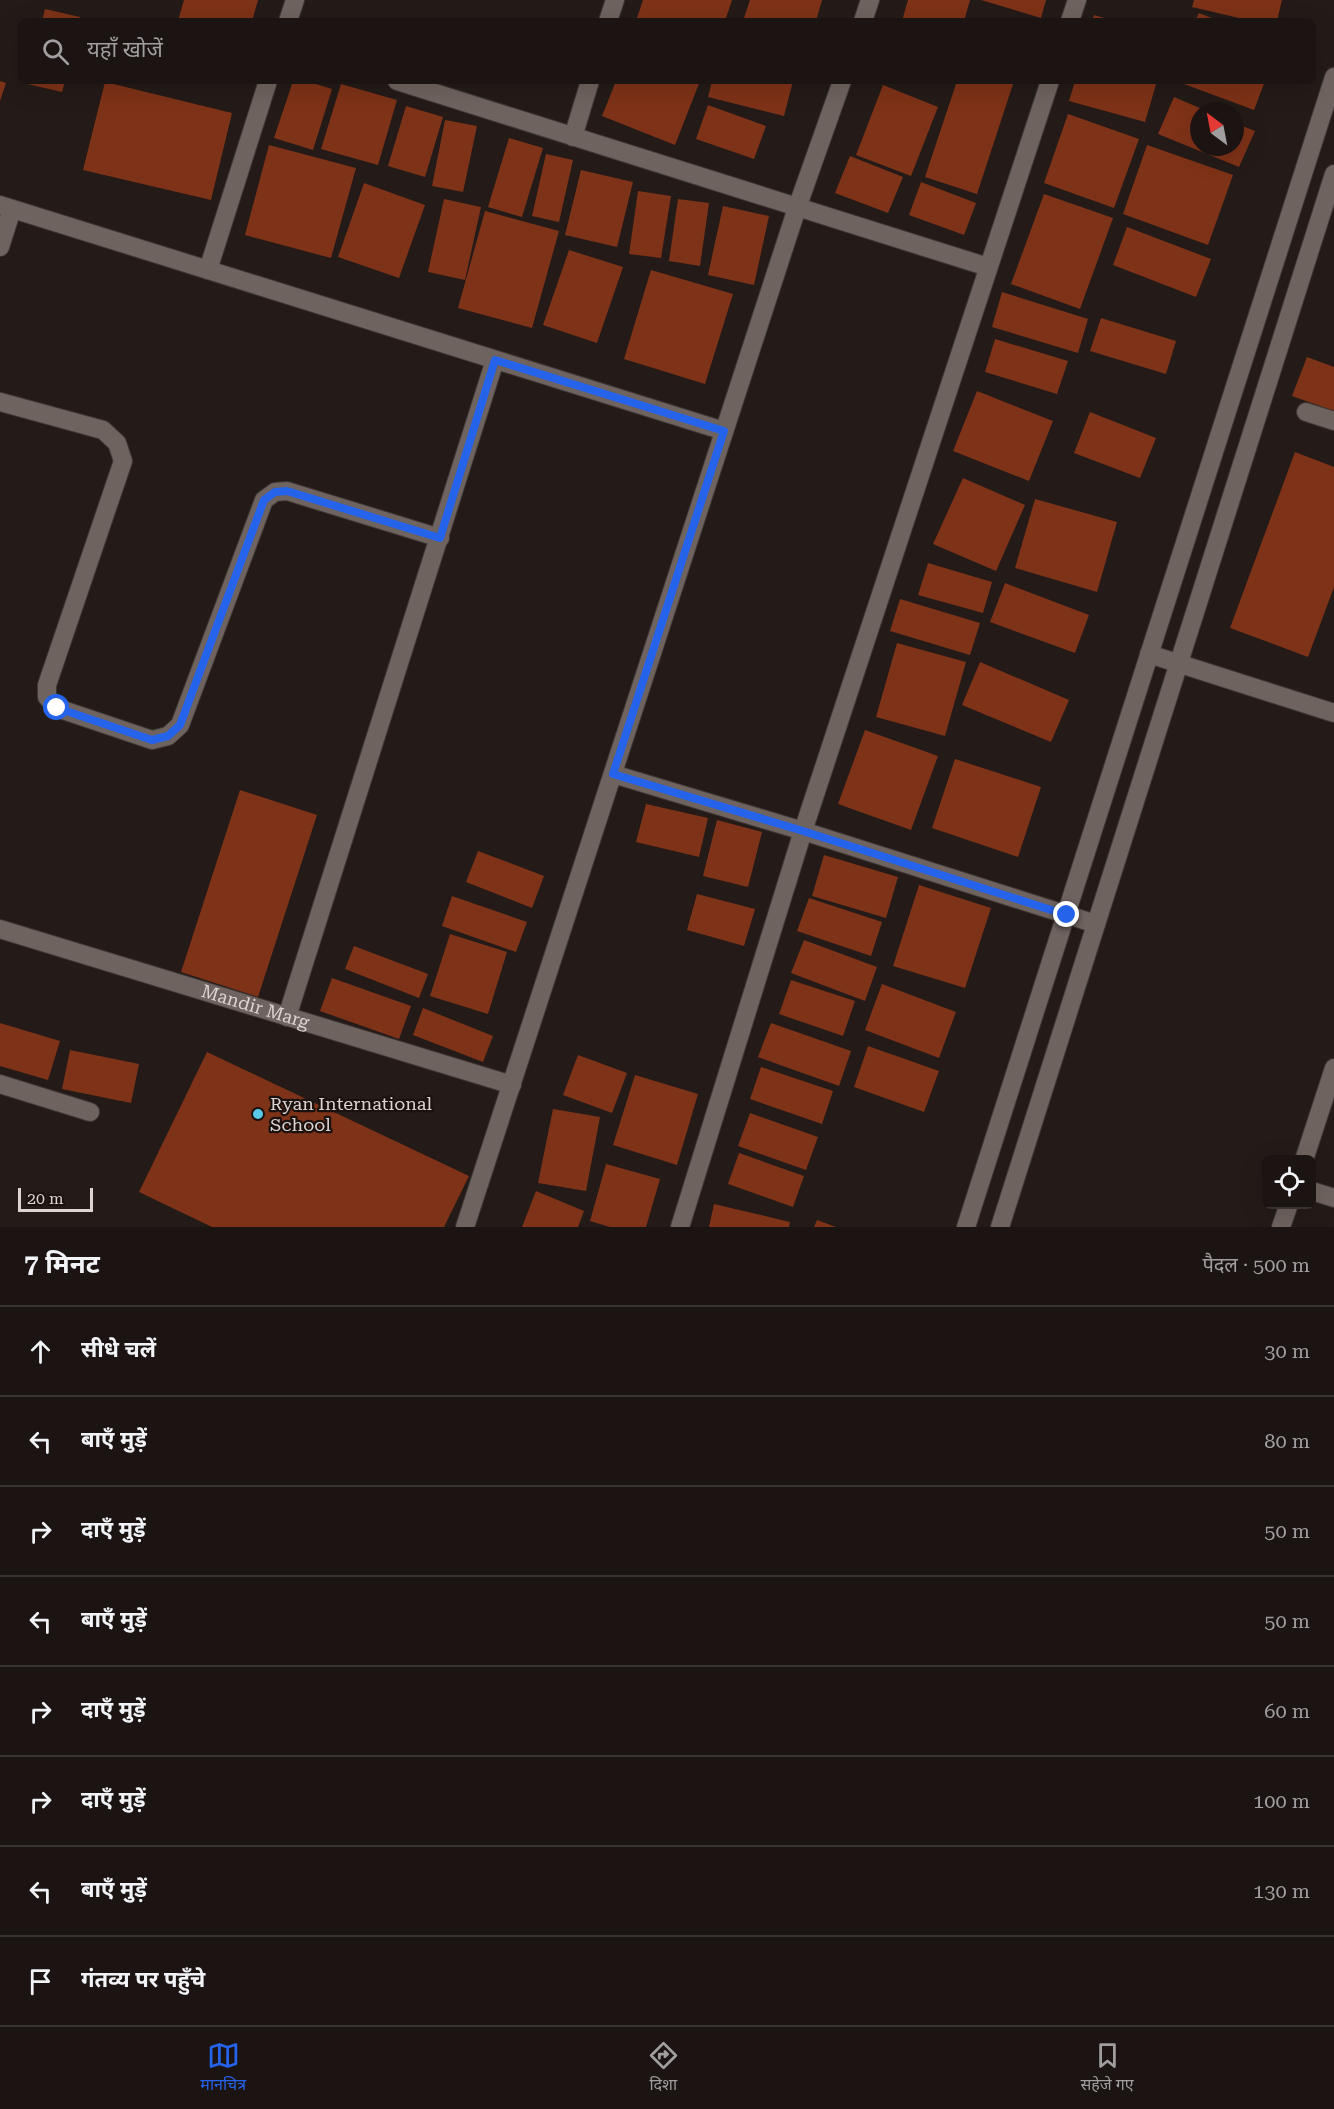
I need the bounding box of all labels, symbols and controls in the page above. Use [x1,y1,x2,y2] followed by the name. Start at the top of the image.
[18,18,1316,84] search box
[39,35,72,68] icon: search
[87,37,163,62] text: यहाँ खोजें
[1190,102,1244,156] north arrow
[43,694,69,720] route start
[1053,901,1079,927] route end
[199,980,313,1033] street label: Mandir Marg
[270,1093,433,1135] place label: Ryan International School
[251,1107,265,1121] marker: Ryan International School
[1262,1155,1316,1209] map controls
[1262,1155,1316,1209] button: locate
[18,1185,93,1212] scale bar
[27,1189,64,1208] text: 20 m
[24,1249,100,1279] text: 7 मिनट
[1202,1253,1310,1277] text: पैदल · 500 m
[24,1335,57,1368] icon: ahead
[81,1337,156,1362] text: सीधे चलें
[1264,1339,1310,1363] text: 30 m
[24,1425,57,1458] icon: left
[81,1427,147,1452] text: बाएँ मुड़ें
[1264,1429,1310,1453] text: 80 m
[24,1515,57,1548] icon: right
[81,1517,146,1542] text: दाएँ मुड़ें
[1264,1519,1310,1543] text: 50 m
[24,1605,57,1638] icon: left
[81,1607,147,1632] text: बाएँ मुड़ें
[1264,1609,1310,1633] text: 50 m
[24,1695,57,1728] icon: right
[81,1697,146,1722] text: दाएँ मुड़ें
[1264,1699,1310,1723] text: 60 m
[24,1785,57,1818] icon: right
[81,1787,146,1812] text: दाएँ मुड़ें
[1253,1789,1310,1813] text: 100 m
[24,1875,57,1908] icon: left
[81,1877,147,1902] text: बाएँ मुड़ें
[1253,1879,1310,1903] text: 130 m
[24,1965,57,1998] icon: arrive
[81,1967,205,1992] text: गंतव्य पर पहुँचे
[200,2039,246,2097] tab: मानचित्र
[647,2039,680,2097] tab: दिशा
[1081,2039,1134,2097] tab: सहेजे गए

